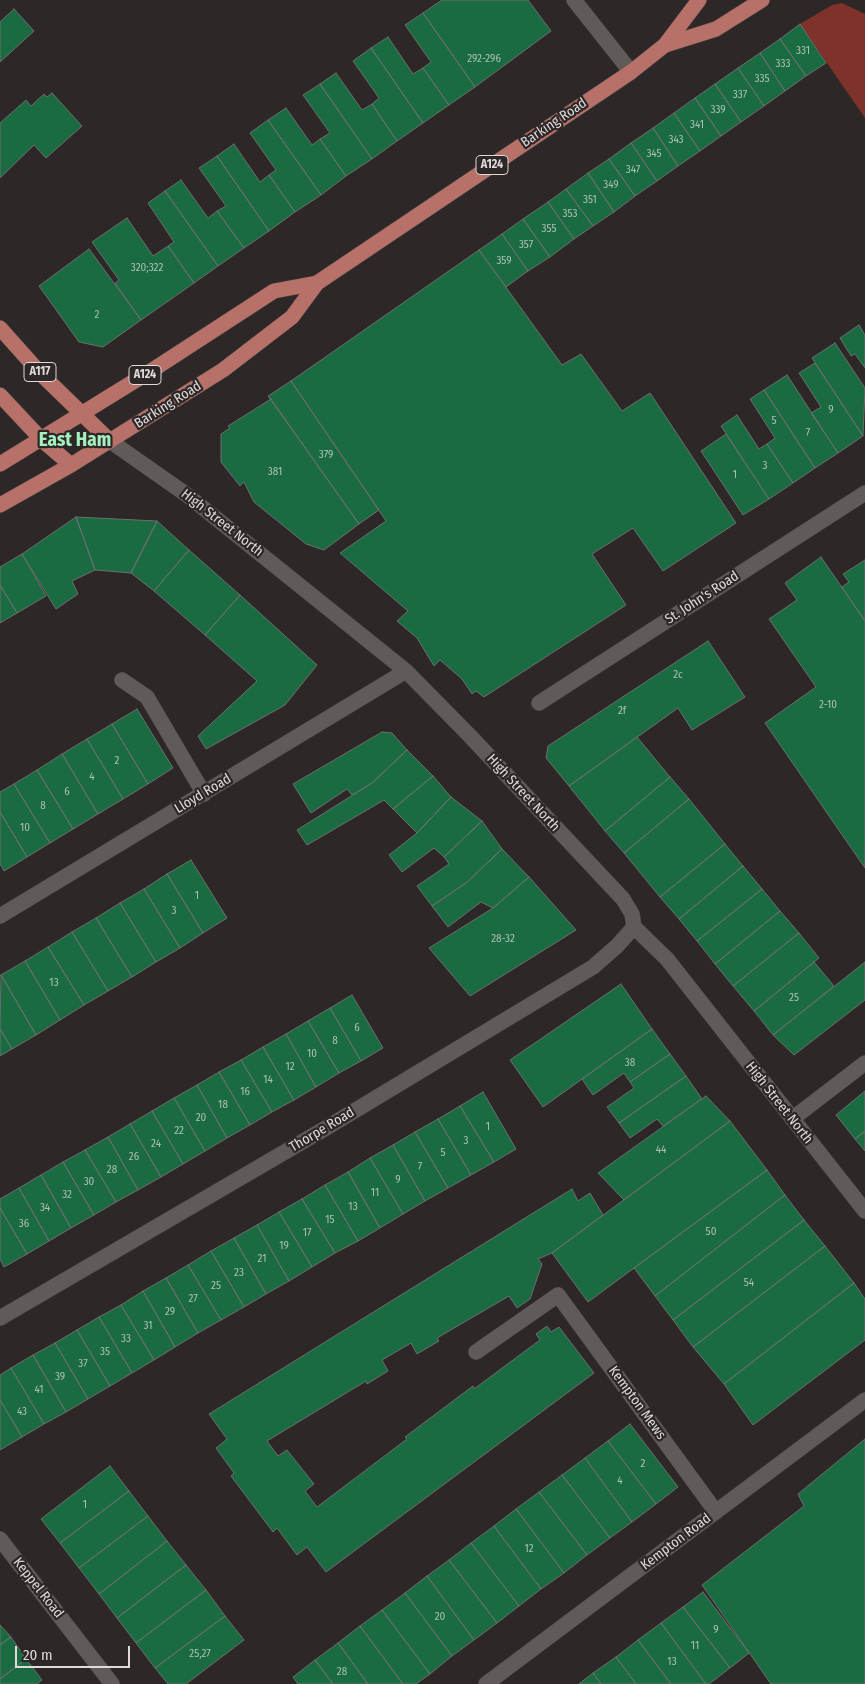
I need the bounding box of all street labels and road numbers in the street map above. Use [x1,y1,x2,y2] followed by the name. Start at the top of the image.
[518,95,590,151] street label: Barking Road
[476,156,508,174] road number: A124
[24,362,56,382] road number: A117
[129,366,161,384] road number: A124
[131,378,205,432] street label: Barking Road
[178,486,266,560] street label: High Street North
[662,568,742,628] street label: St. John's Road
[483,751,563,835] street label: High Street North
[172,771,234,817] street label: Lloyd Road
[742,1059,816,1147] street label: High Street North
[286,1104,358,1156] street label: Thorpe Road
[605,1363,669,1443] street label: Kempton Mews
[637,1510,715,1574] street label: Kempton Road
[9,1554,67,1622] street label: Keppel Road

